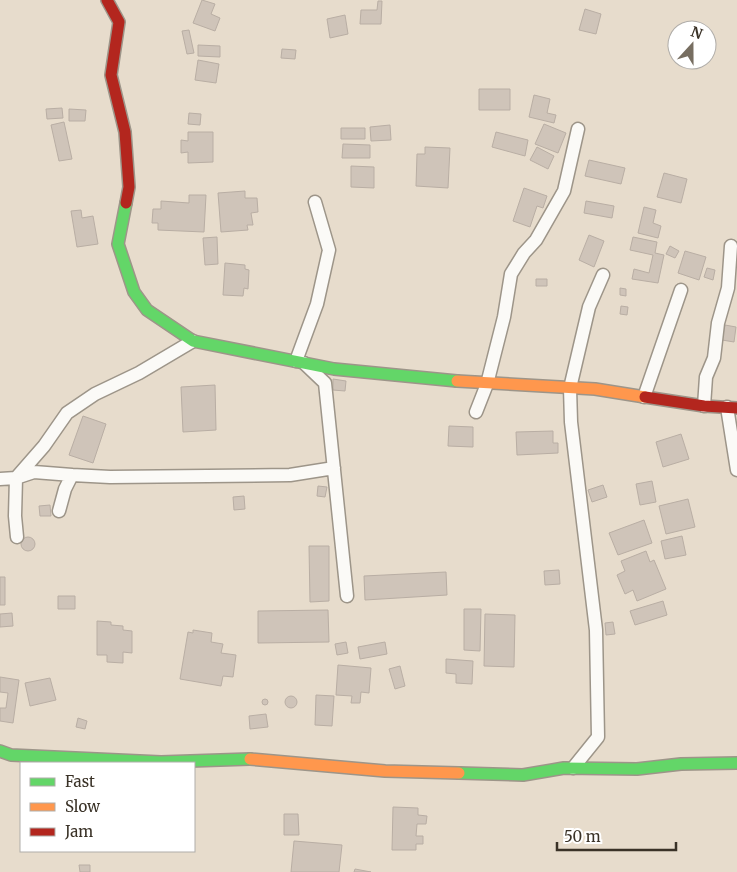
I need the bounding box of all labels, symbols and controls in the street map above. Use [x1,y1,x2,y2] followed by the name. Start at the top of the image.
[667,20,717,70] north arrow
[688,22,705,43] text: N
[20,762,195,852] legend
[65,772,95,791] text: Fast
[65,797,100,816] text: Slow
[557,820,676,852] scale bar
[64,822,93,841] text: Jam
[564,827,601,846] text: 50 m

